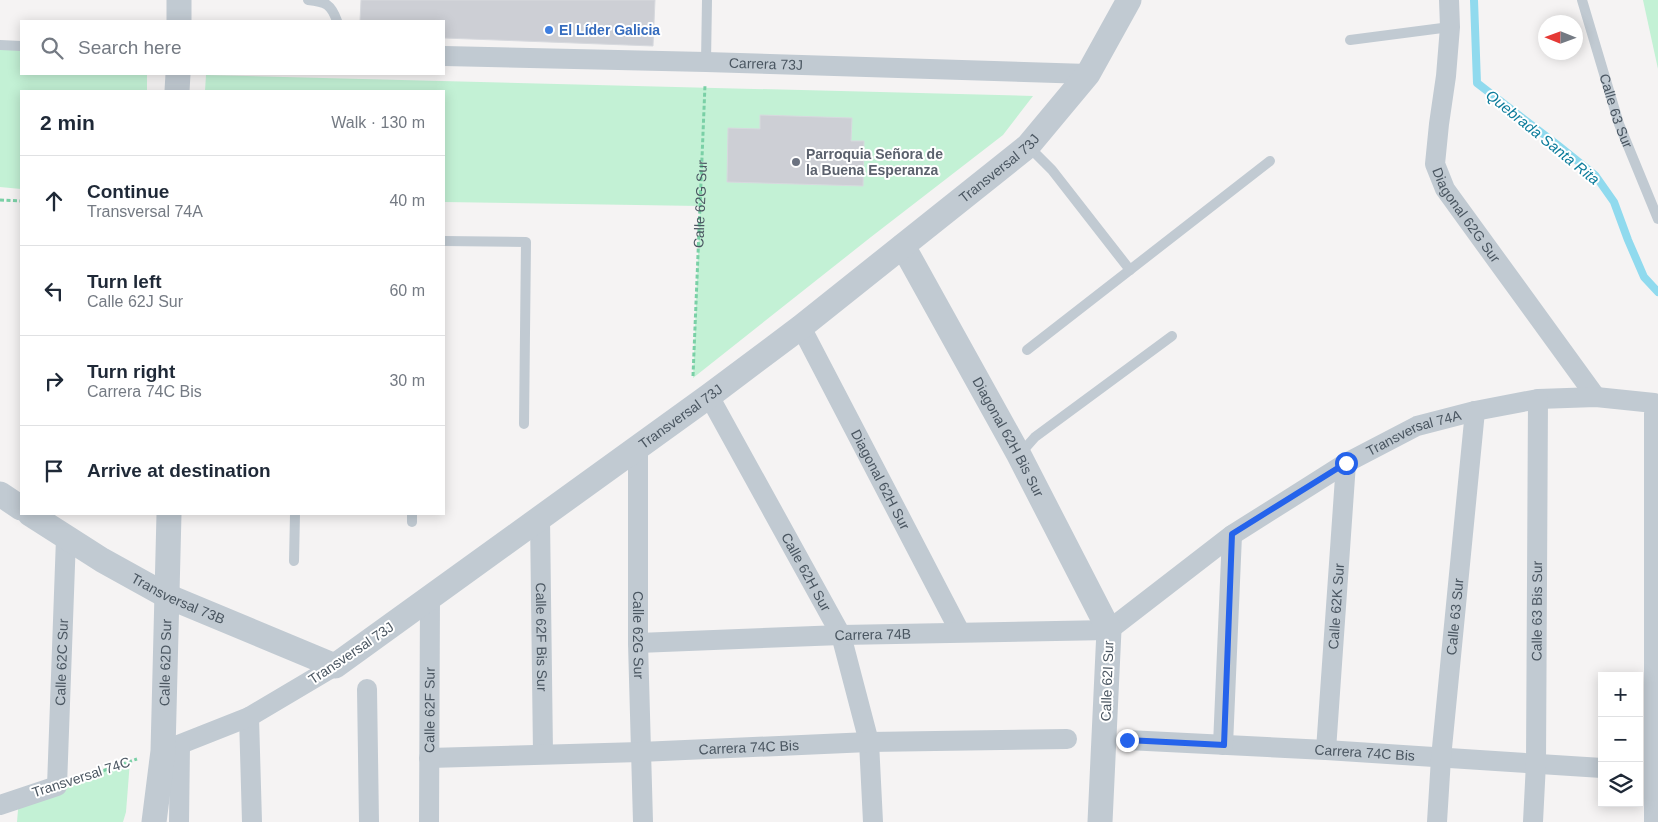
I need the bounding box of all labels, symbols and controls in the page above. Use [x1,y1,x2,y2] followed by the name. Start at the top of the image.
[1538,15,1583,60] north arrow
[20,20,445,75] search box
[559,22,660,38] place label: El Líder Galicia
[543,24,555,36] marker: El Líder Galicia
[38,34,66,62] icon: search
[78,37,182,58] text: Search here
[729,55,803,73] street label: Carrera 73J
[1596,72,1636,151] street label: Calle 63 Sur
[1483,86,1603,188] water label: Quebrada Santa Rita
[40,111,95,134] text: 2 min
[331,114,425,131] text: Walk · 130 m
[956,131,1043,206] street label: Transversal 73J
[806,146,943,178] place label: Parroquia Señora de la Buena Esperanza
[790,156,802,168] marker: Parroquia Señora de la Buena Esperanza
[690,160,710,248] street label: Calle 62G Sur
[1429,165,1504,266] street label: Diagonal 62G Sur
[87,181,169,202] text: Continue
[40,187,68,215] icon: ahead
[389,192,425,209] text: 40 m
[87,203,203,220] text: Transversal 74A
[87,271,162,292] text: Turn left
[40,277,68,305] icon: left
[389,282,425,299] text: 60 m
[87,293,183,310] text: Calle 62J Sur
[87,361,175,382] text: Turn right
[40,367,68,395] icon: right
[389,372,425,389] text: 30 m
[969,374,1047,500] street label: Diagonal 62H Bis Sur
[636,381,725,452] street label: Transversal 73J
[87,383,202,400] text: Carrera 74C Bis
[1363,407,1463,459] street label: Transversal 74A
[848,427,913,533] street label: Diagonal 62H Sur
[1335,452,1358,475] route start
[40,457,68,485] icon: arrive
[87,460,271,481] text: Arrive at destination
[778,530,834,614] street label: Calle 62H Sur
[1529,560,1545,661] street label: Calle 63 Bis Sur
[1325,562,1347,650] street label: Calle 62K Sur
[129,570,227,627] street label: Transversal 73B
[1443,577,1467,656] street label: Calle 63 Sur
[533,582,550,692] street label: Calle 62F Bis Sur
[630,591,647,680] street label: Calle 62G Sur
[52,618,71,706] street label: Calle 62C Sur
[156,618,174,706] street label: Calle 62D Sur
[305,619,397,687] street label: Transversal 73J
[834,626,911,643] street label: Carrera 74B
[1098,640,1116,722] street label: Calle 62I Sur
[421,667,438,753] street label: Calle 62F Sur
[1598,672,1643,807] map controls
[1598,672,1643,717] button: +
[1598,717,1643,762] button: −
[1116,729,1139,752] route end
[698,737,799,757] street label: Carrera 74C Bis
[1314,741,1415,764] street label: Carrera 74C Bis
[30,754,132,800] street label: Transversal 74C
[1598,762,1643,807] button: layers

